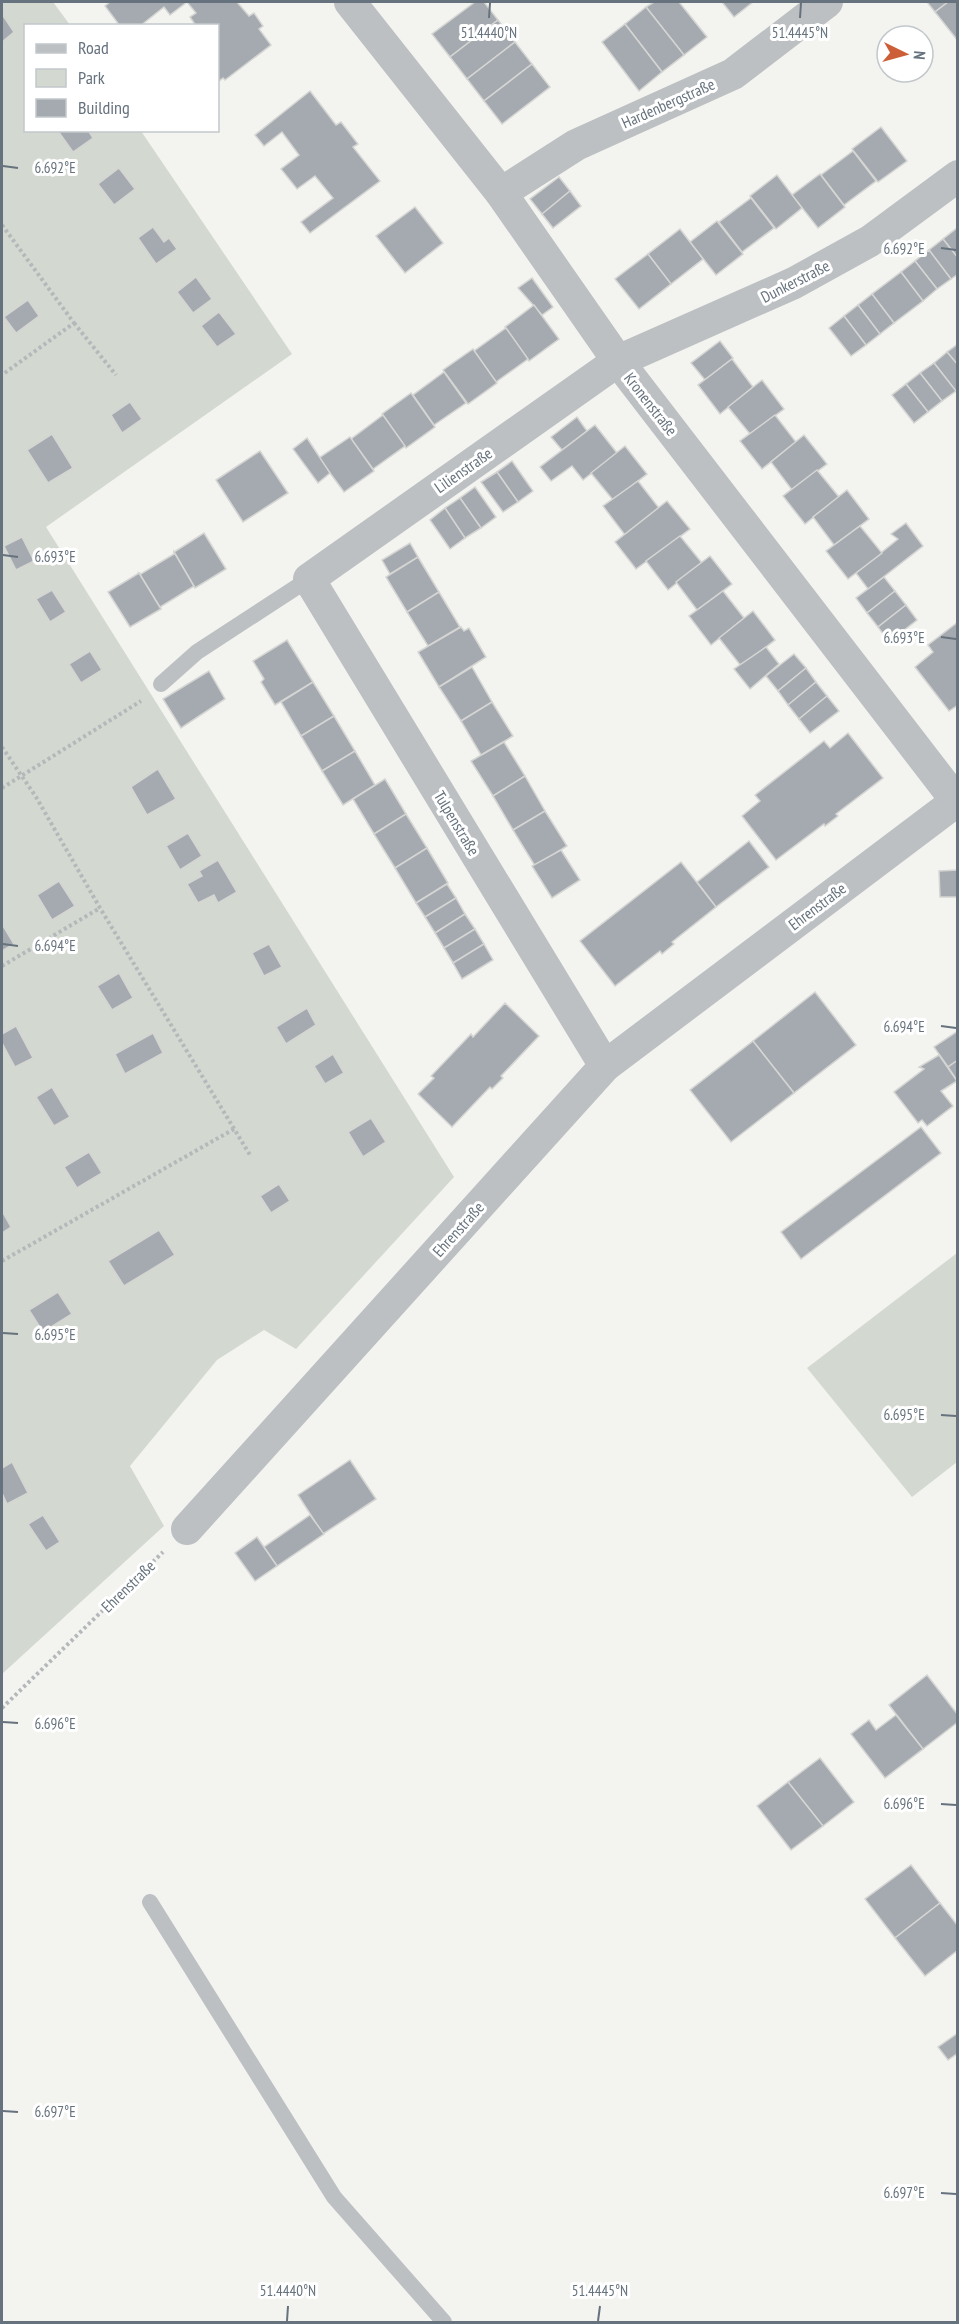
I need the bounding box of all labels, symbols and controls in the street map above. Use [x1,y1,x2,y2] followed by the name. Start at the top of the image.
[461,23,517,42] text: 51.4440°N
[772,23,828,42] text: 51.4445°N
[24,24,219,132] legend
[875,24,935,84] north arrow
[78,36,109,59] text: Road
[910,50,930,60] text: N
[78,66,105,89] text: Park
[618,74,718,132] street label: Hardenbergstraße
[78,96,130,119] text: Building
[34,158,76,177] text: 6.692°E
[883,239,925,258] text: 6.692°E
[757,255,833,307] street label: Dunkerstraße
[620,368,682,440] street label: Kronenstraße
[430,443,496,497] street label: Lilienstraße
[34,547,76,566] text: 6.693°E
[883,628,925,647] text: 6.693°E
[430,787,484,859] street label: Tulpenstraße
[784,878,850,934] street label: Ehrenstraße
[34,936,76,955] text: 6.694°E
[883,1017,925,1036] text: 6.694°E
[428,1197,488,1261] street label: Ehrenstraße
[34,1325,76,1344] text: 6.695°E
[883,1405,925,1424] text: 6.695°E
[97,1556,159,1616] street label: Ehrenstraße
[34,1714,76,1733] text: 6.696°E
[883,1794,925,1813] text: 6.696°E
[34,2102,76,2121] text: 6.697°E
[883,2183,925,2202] text: 6.697°E
[260,2281,316,2300] text: 51.4440°N
[572,2281,628,2300] text: 51.4445°N

